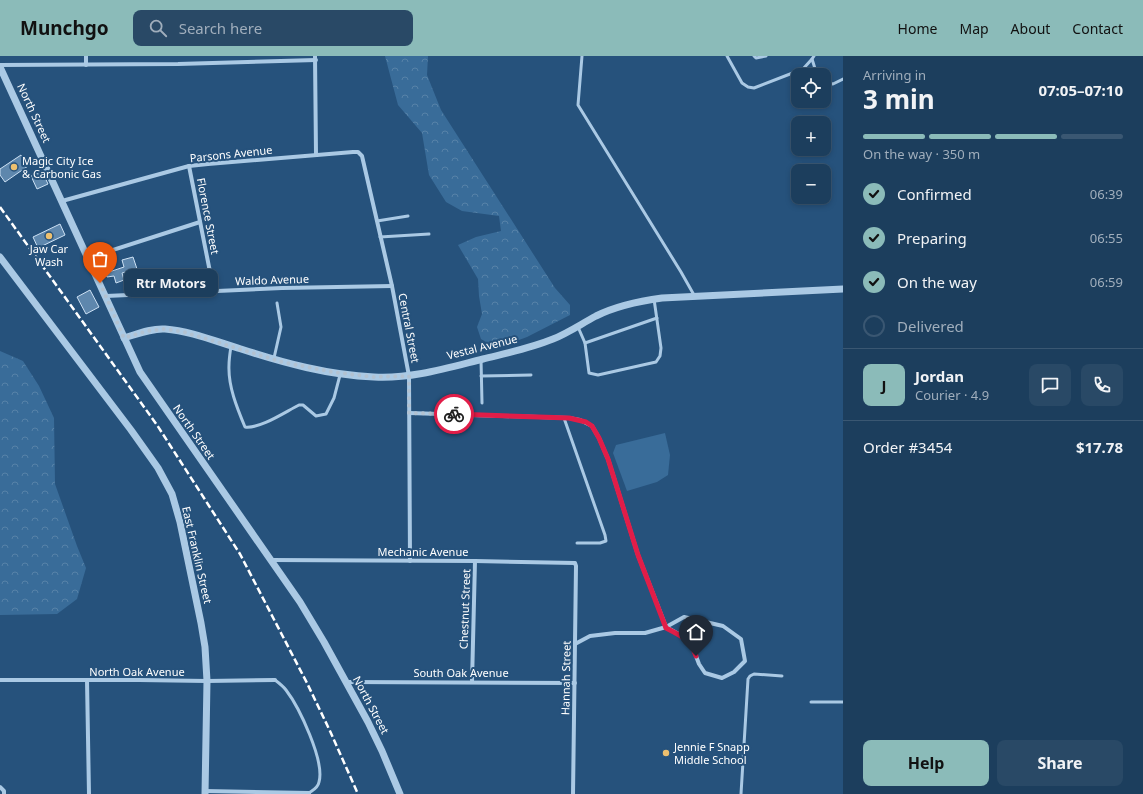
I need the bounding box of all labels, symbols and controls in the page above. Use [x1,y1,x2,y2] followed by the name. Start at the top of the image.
[133,10,413,46] search box
[20,15,109,41] text: Munchgo
[147,17,169,39] icon: search
[179,18,262,38] text: Search here
[898,19,937,38] text: Home
[959,19,989,38] text: Map
[1011,19,1050,38] text: About
[1072,19,1123,38] text: Contact
[863,66,926,84] text: Arriving in
[791,68,831,204] map controls
[791,68,831,108] button: locate
[1038,80,1123,100] text: 07:05–07:10
[14,81,55,145] street label: North Street
[863,81,935,117] text: 3 min
[791,116,831,156] button: +
[189,142,273,165] street label: Parsons Avenue
[863,145,980,163] text: On the way · 350 m
[22,153,101,181] place label: Magic City Ice & Carbonic Gas
[9,162,19,172] marker: Magic City Ice & Carbonic Gas
[791,164,831,204] button: −
[194,176,223,255] street label: Florence Street
[863,183,885,205] icon: check
[897,184,972,204] text: Confirmed
[1090,185,1123,203] text: 06:39
[863,227,885,249] icon: check
[897,228,967,248] text: Preparing
[1090,229,1123,247] text: 06:55
[44,231,54,241] marker: Jaw Car Wash
[29,241,69,269] place label: Jaw Car Wash
[83,242,117,283] pin
[89,248,111,270] icon: bag
[124,269,218,297] callout: Rtr Motors
[235,271,309,288] street label: Waldo Avenue
[863,271,885,293] icon: check
[897,272,977,292] text: On the way
[1090,273,1123,291] text: 06:59
[136,274,206,292] text: Rtr Motors
[395,292,424,364] street label: Central Street
[897,316,964,336] text: Delivered
[445,330,519,363] street label: Vestal Avenue
[1029,364,1071,406] button: chat
[1081,364,1123,406] button: phone
[915,366,964,386] text: Jordan
[882,375,886,395] text: J
[915,386,989,404] text: Courier · 4.9
[434,394,474,434] courier
[170,401,219,462] street label: North Street
[443,403,465,425] icon: bike
[863,437,952,457] text: Order #3454
[1076,437,1123,457] text: $17.78
[179,505,216,605] street label: East Franklin Street
[378,544,468,559] street label: Mechanic Avenue
[456,569,473,649] street label: Chestnut Street
[679,615,713,656] pin
[685,621,707,643] icon: home
[557,641,574,715] street label: Hannah Street
[89,664,185,679] street label: North Oak Avenue
[413,665,509,680] street label: South Oak Avenue
[350,673,393,737] street label: North Street
[673,739,750,767] place label: Jennie F Snapp Middle School
[863,740,989,786] button: Help
[997,740,1123,786] button: Share
[661,748,671,758] marker: Jennie F Snapp Middle School

